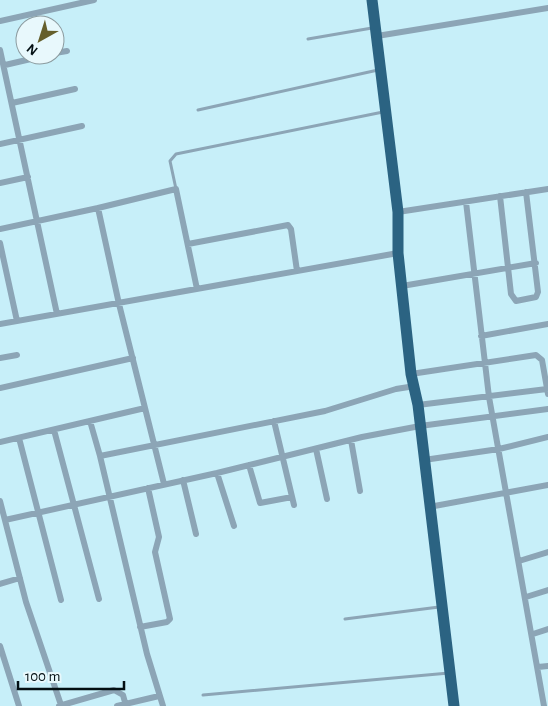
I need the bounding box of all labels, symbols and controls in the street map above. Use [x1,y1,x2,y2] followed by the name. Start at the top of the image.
[15,15,65,65] north arrow
[24,41,41,58] text: N
[18,658,124,690] scale bar
[25,669,60,684] text: 100 m

